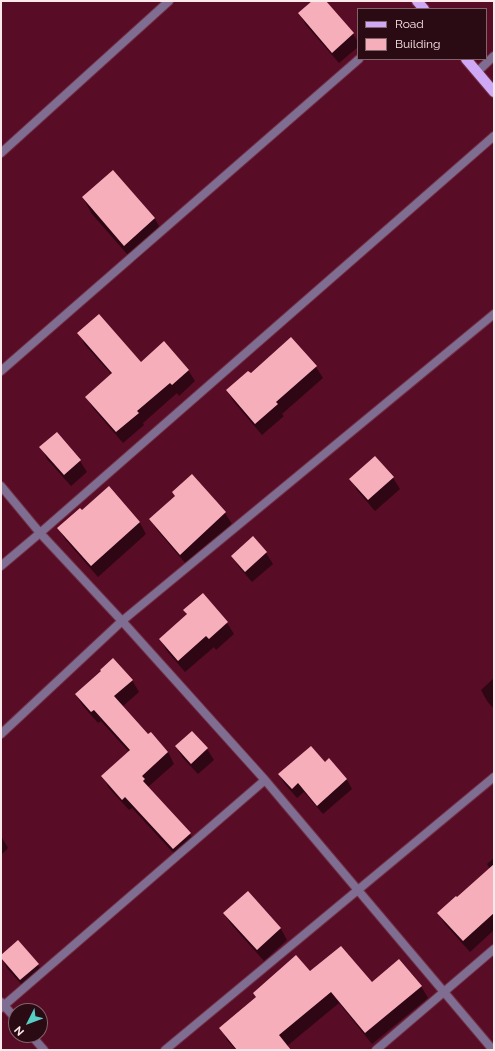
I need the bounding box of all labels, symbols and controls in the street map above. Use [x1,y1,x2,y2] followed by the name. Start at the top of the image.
[357,8,487,60] legend
[395,17,424,31] text: Road
[395,37,441,51] text: Building
[8,1003,48,1043] north arrow
[12,1023,27,1038] text: N

